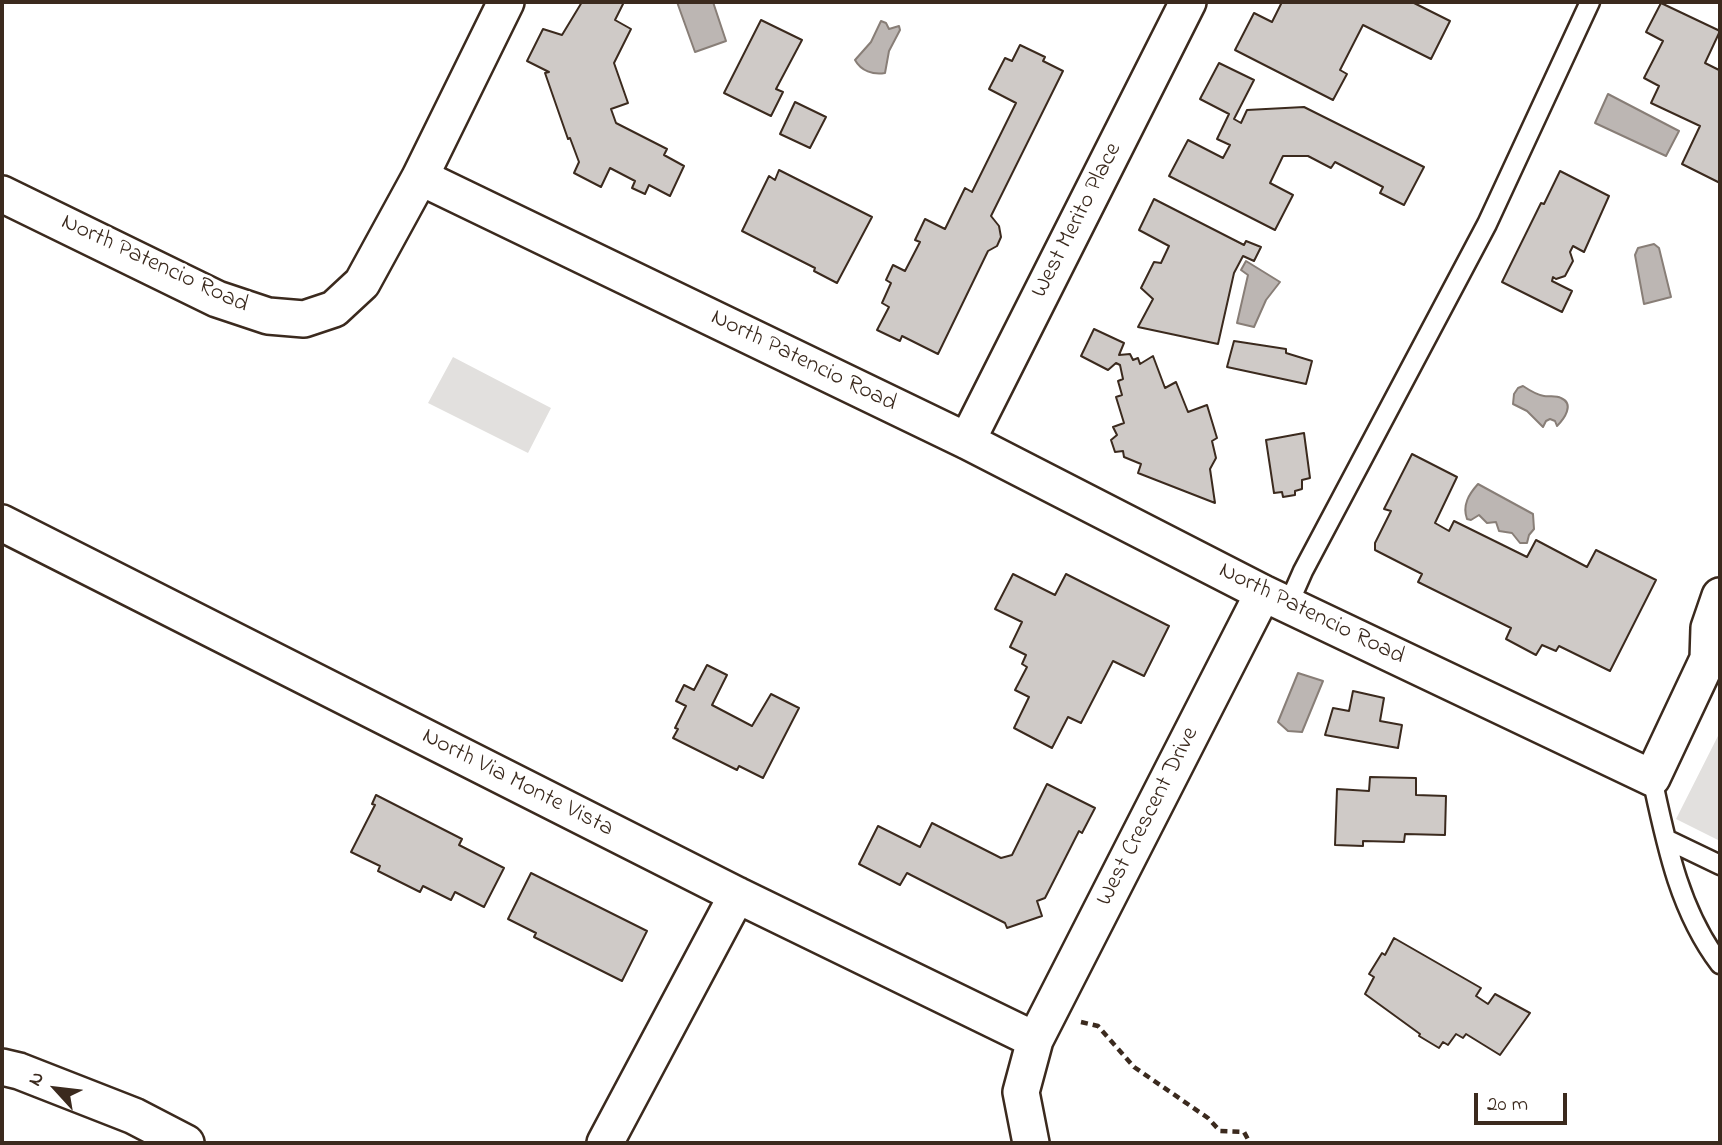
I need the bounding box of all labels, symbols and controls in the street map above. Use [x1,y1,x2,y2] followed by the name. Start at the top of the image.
[1027,139,1129,303] street label: West Merito Place
[56,209,252,321] street label: North Patencio Road
[705,304,901,420] street label: North Patencio Road
[1213,557,1409,673] street label: North Patencio Road
[416,723,618,845] street label: North Via Monte Vista
[1092,723,1206,911] street label: West Crescent Drive
[21,1054,91,1124] north arrow
[22,1067,52,1091] text: N
[1477,1078,1570,1122] scale bar
[1487,1090,1528,1120] text: 20 m

